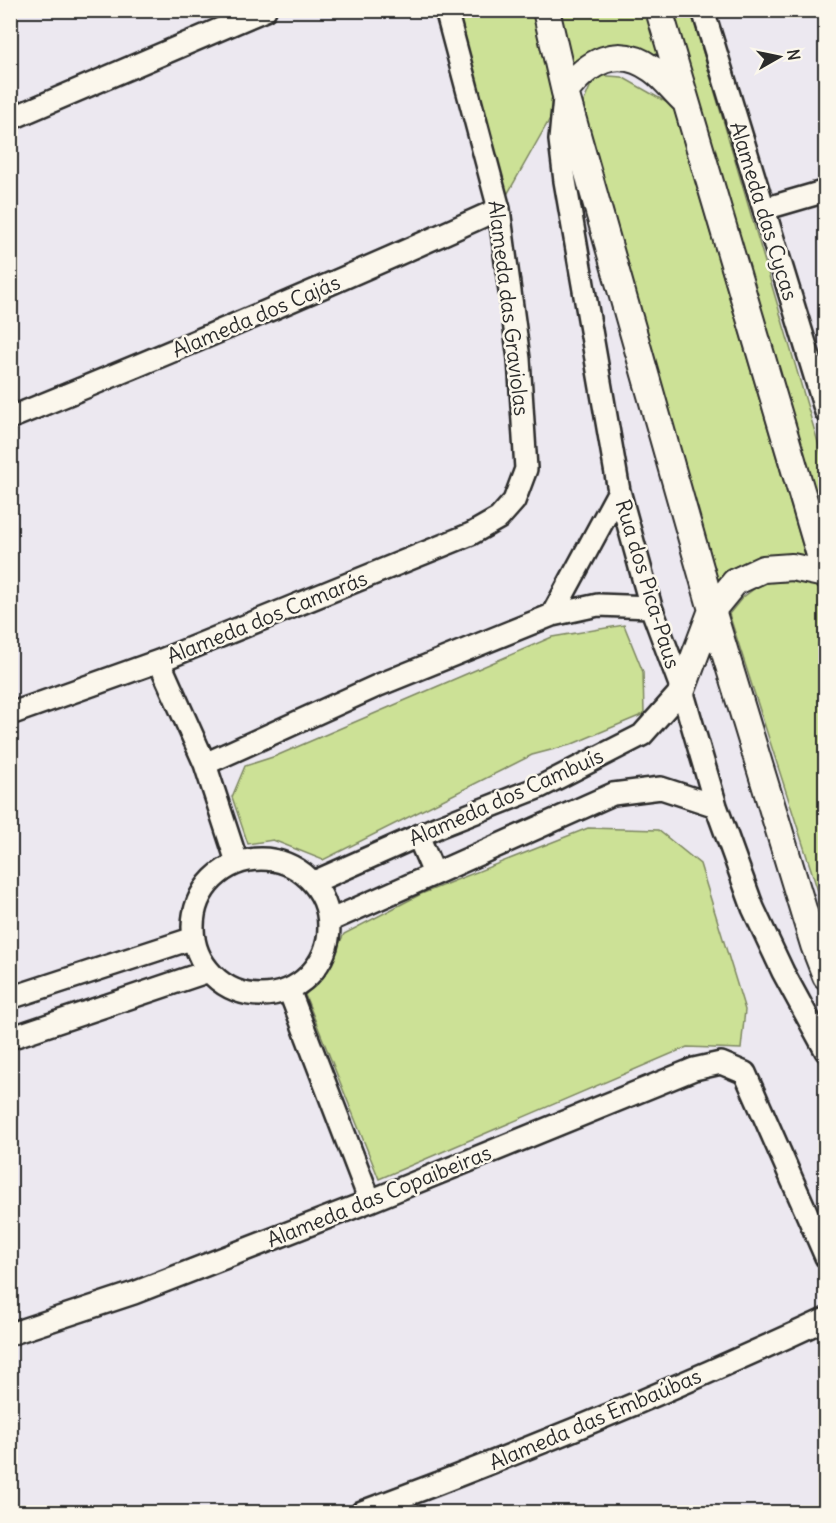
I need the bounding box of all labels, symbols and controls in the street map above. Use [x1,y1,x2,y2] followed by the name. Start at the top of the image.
[749,27,809,87] north arrow
[783,48,805,62] text: N
[724,118,804,304] street label: Alameda das Cycas
[482,199,536,417] street label: Alameda das Graviolas
[168,268,344,364] street label: Alameda dos Cajás
[609,496,687,672] street label: Rua dos Pica-Paus
[163,564,371,670] street label: Alameda dos Camarás
[405,742,607,852] street label: Alameda dos Cambuís
[263,1139,495,1253] street label: Alameda das Copaibeiras
[485,1362,705,1476] street label: Alameda das Embaúbas

